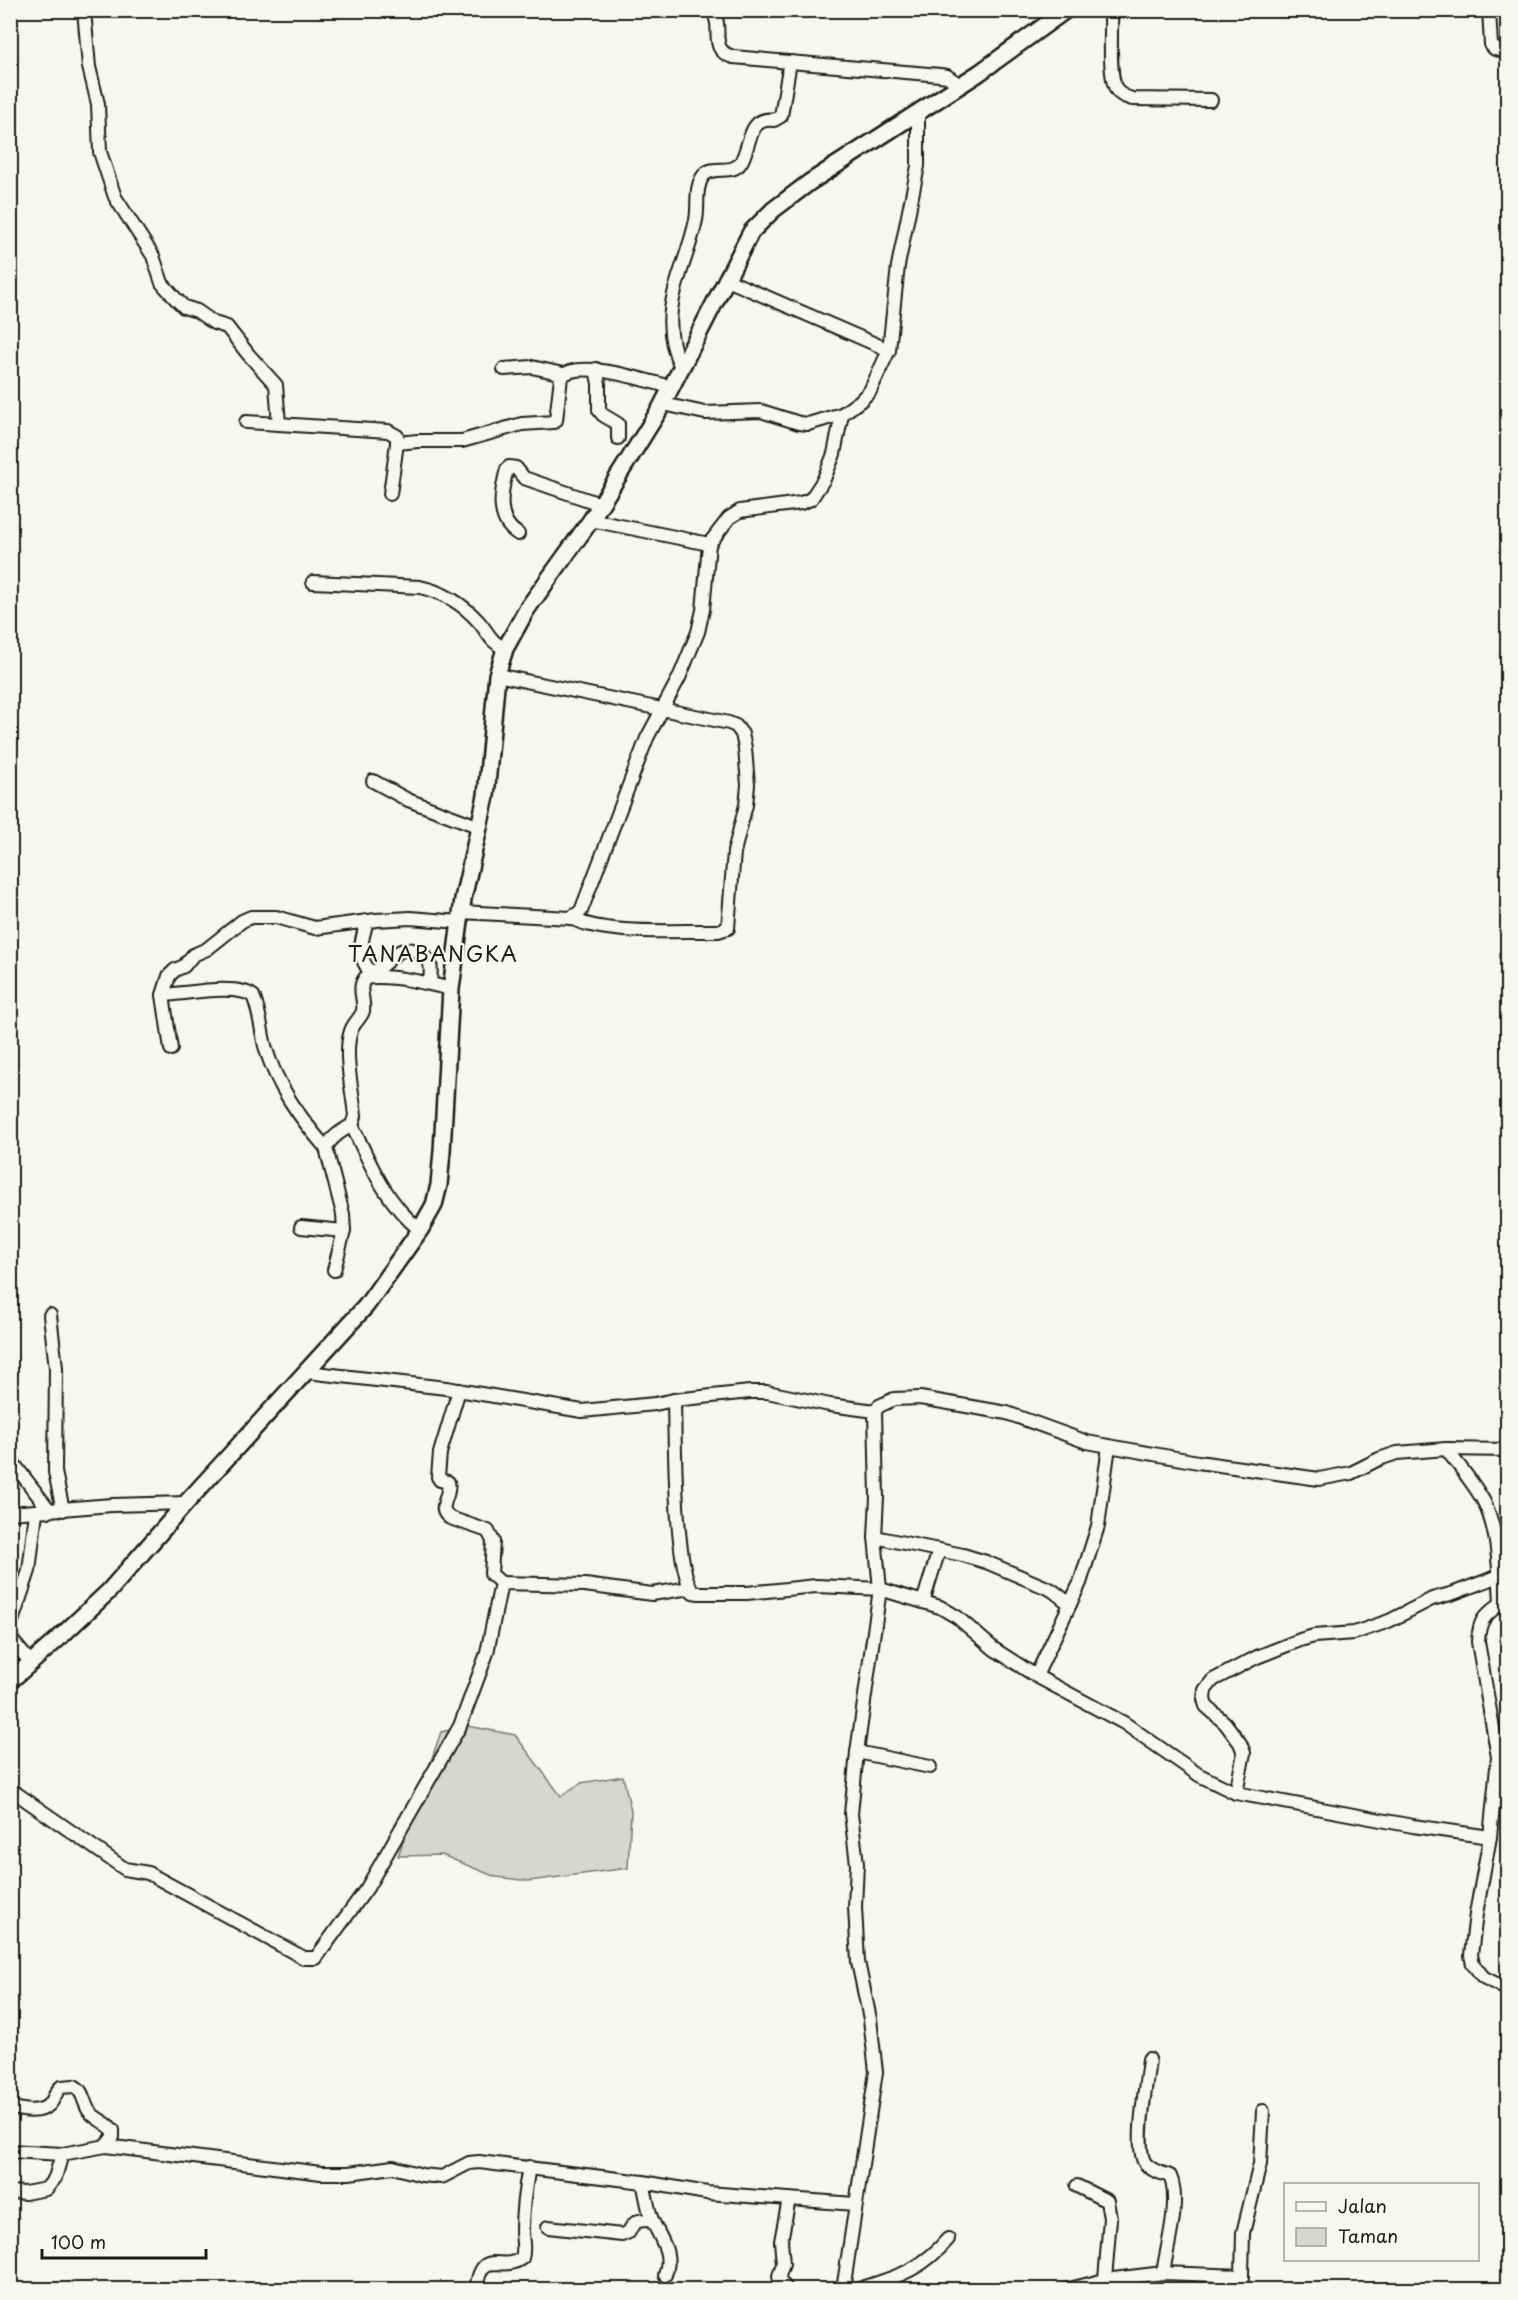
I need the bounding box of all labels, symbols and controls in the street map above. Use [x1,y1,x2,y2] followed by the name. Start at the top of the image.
[348,937,518,969] district label: TANABANGKA
[1284,2183,1479,2261] legend
[1338,2192,1387,2219] text: Jalan
[42,2222,206,2260] scale bar
[1338,2222,1398,2249] text: Taman
[51,2228,106,2255] text: 100 m

